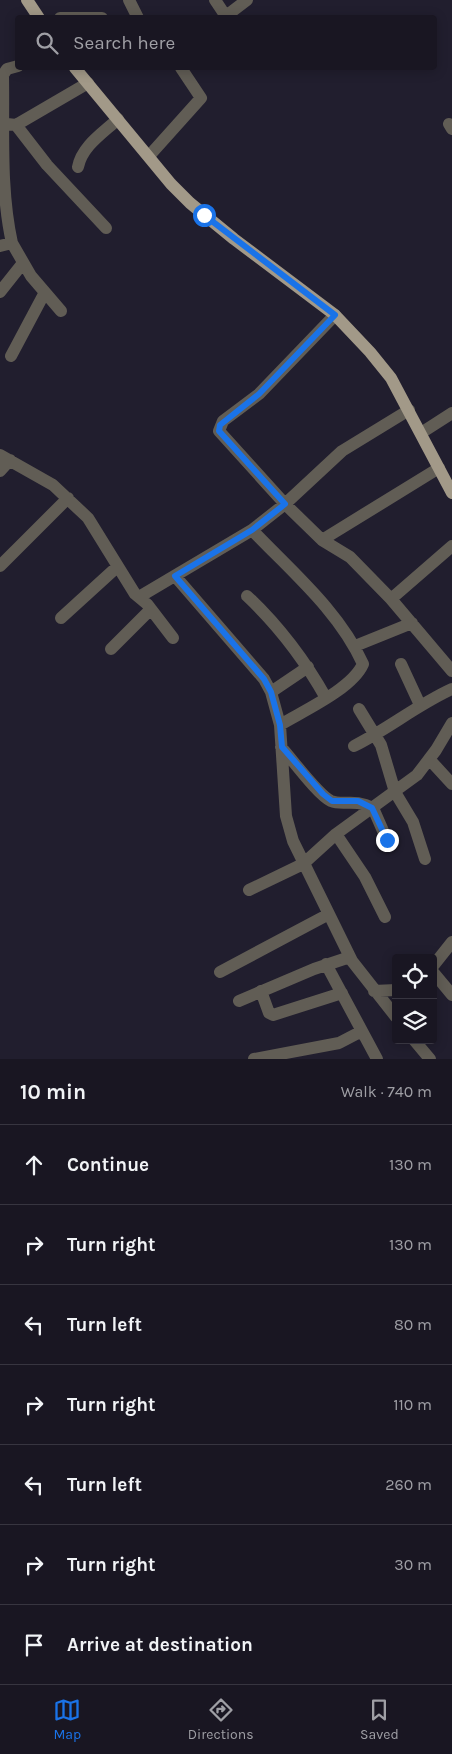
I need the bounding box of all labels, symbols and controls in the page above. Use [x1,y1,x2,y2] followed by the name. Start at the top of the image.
[15,15,437,70] search box
[33,29,61,57] icon: search
[73,32,175,54] text: Search here
[193,204,216,227] route start
[376,829,399,852] route end
[392,954,437,1044] map controls
[392,954,437,999] button: locate
[392,999,437,1044] button: layers
[20,1080,86,1104] text: 10 min
[341,1082,432,1101] text: Walk · 740 m
[20,1151,48,1179] icon: ahead
[67,1154,149,1176] text: Continue
[389,1155,432,1174] text: 130 m
[20,1231,48,1259] icon: right
[67,1234,156,1256] text: Turn right
[389,1235,432,1254] text: 130 m
[20,1311,48,1339] icon: left
[67,1314,142,1336] text: Turn left
[394,1315,432,1334] text: 80 m
[20,1391,48,1419] icon: right
[67,1394,156,1416] text: Turn right
[393,1395,432,1414] text: 110 m
[20,1471,48,1499] icon: left
[67,1474,142,1496] text: Turn left
[385,1475,432,1494] text: 260 m
[20,1551,48,1579] icon: right
[67,1554,156,1576] text: Turn right
[394,1555,432,1574] text: 30 m
[20,1631,48,1659] icon: arrive
[67,1634,253,1656] text: Arrive at destination
[53,1696,81,1743] tab: Map
[188,1696,254,1743] tab: Directions
[360,1696,399,1743] tab: Saved

